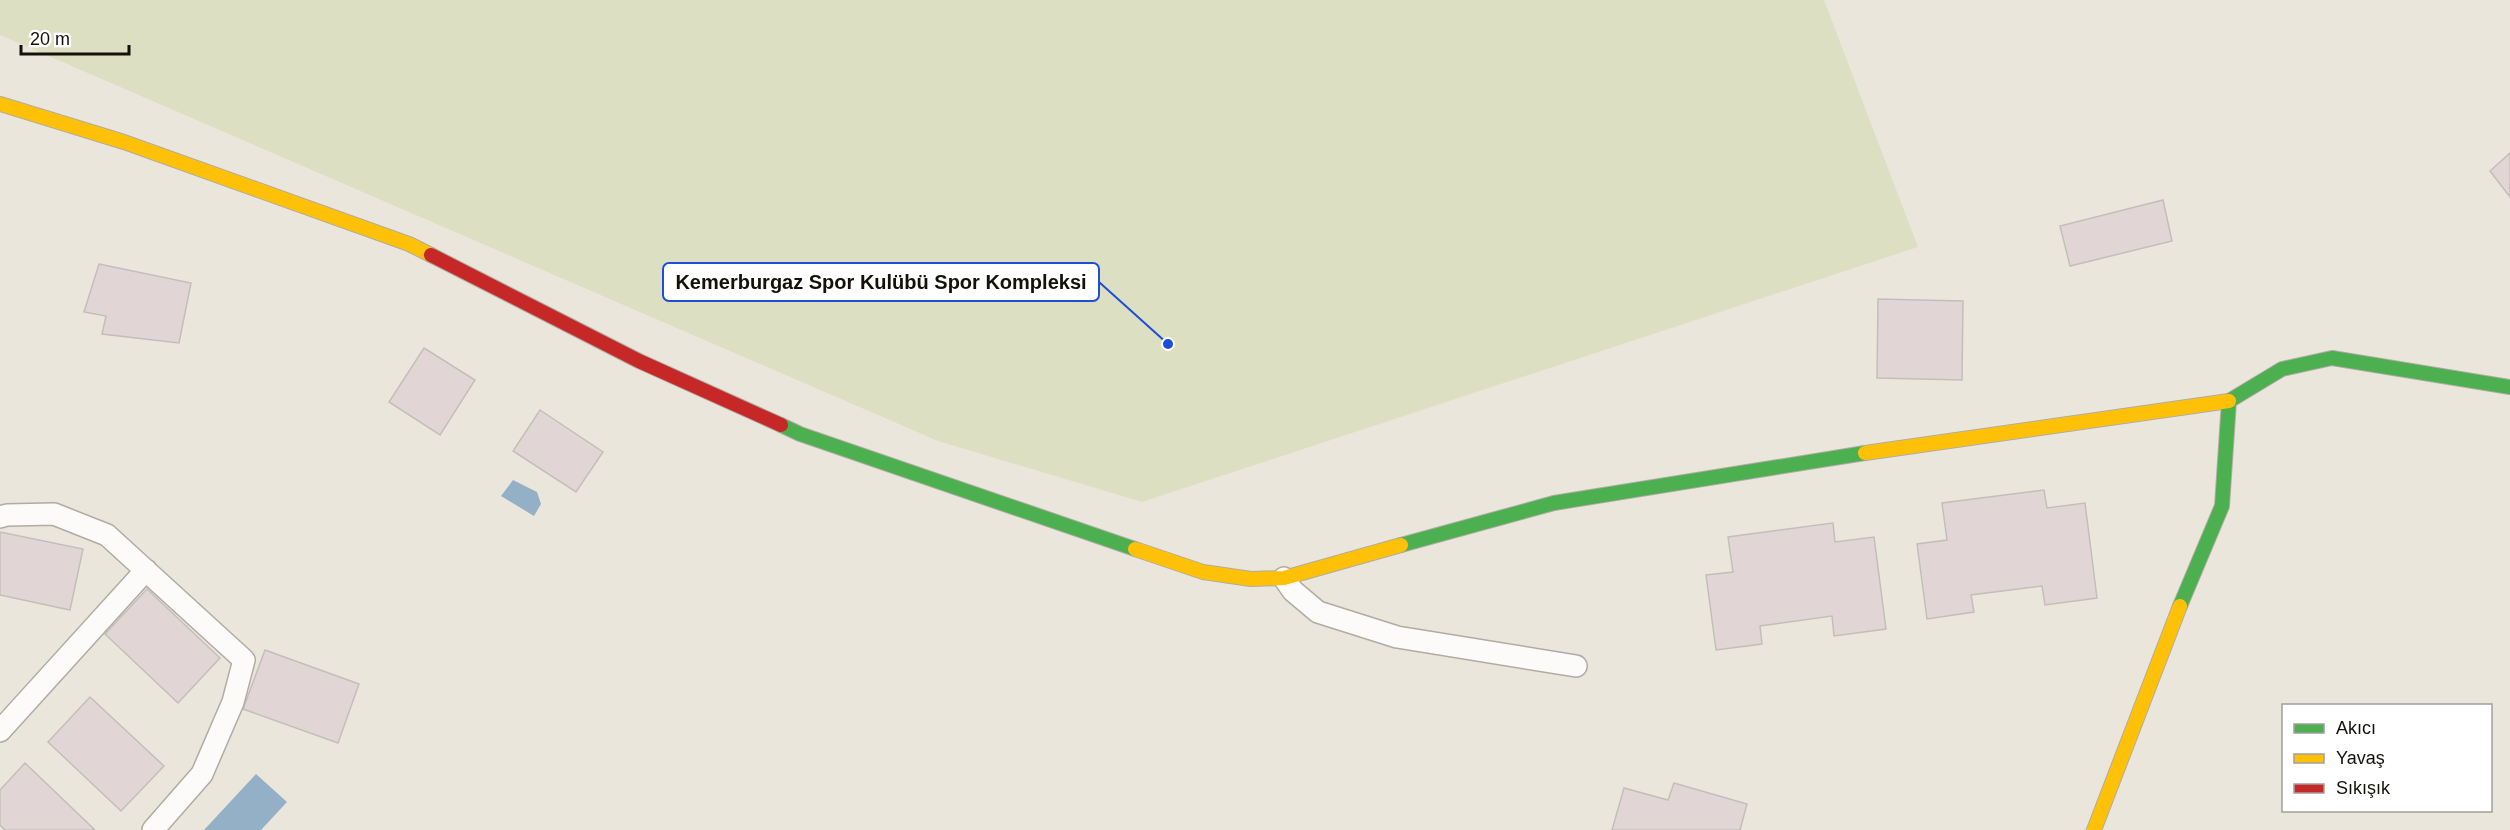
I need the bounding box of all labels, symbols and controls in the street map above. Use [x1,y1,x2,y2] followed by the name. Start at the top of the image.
[21,18,129,56] scale bar
[30,29,70,49] text: 20 m
[663,263,1099,301] callout: Kemerburgaz Spor Kulübü Spor Kompleksi
[675,271,1087,293] text: Kemerburgaz Spor Kulübü Spor Kompleksi
[2282,704,2492,812] legend
[2336,718,2376,738] text: Akıcı
[2336,748,2385,768] text: Yavaş
[2336,778,2391,798] text: Sıkışık

